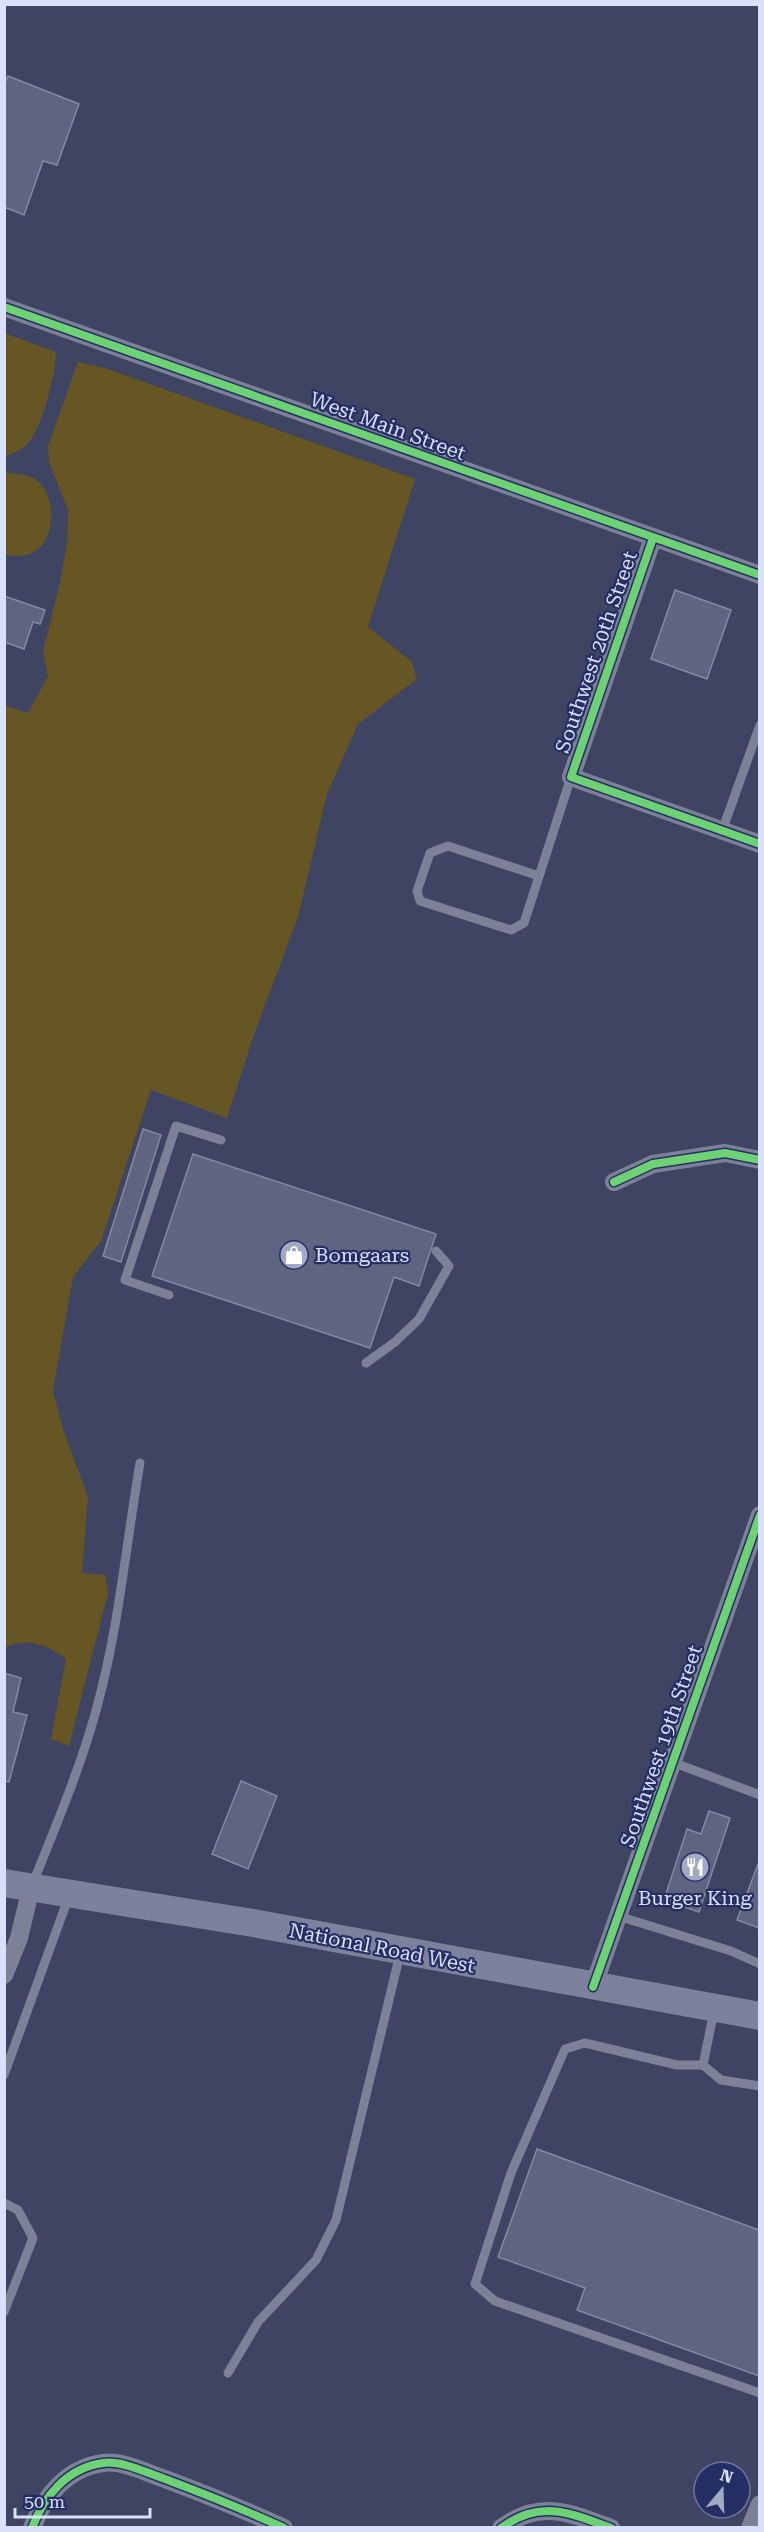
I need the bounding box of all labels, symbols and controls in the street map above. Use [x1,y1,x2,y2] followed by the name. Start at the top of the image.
[307,387,470,465] street label: West Main Street
[550,547,642,756] street label: Southwest 20th Street
[278,1239,310,1271] shop icon: Bomgaars
[315,1243,409,1267] place label: Bomgaars
[615,1641,707,1850] street label: Southwest 19th Street
[679,1851,711,1883] restaurant icon: Burger King
[638,1886,753,1910] place label: Burger King
[287,1918,478,1978] street label: National Road West
[692,2460,752,2520] north arrow
[718,2465,736,2487] text: N
[15,2481,150,2519] scale bar
[24,2491,65,2512] text: 50 m

